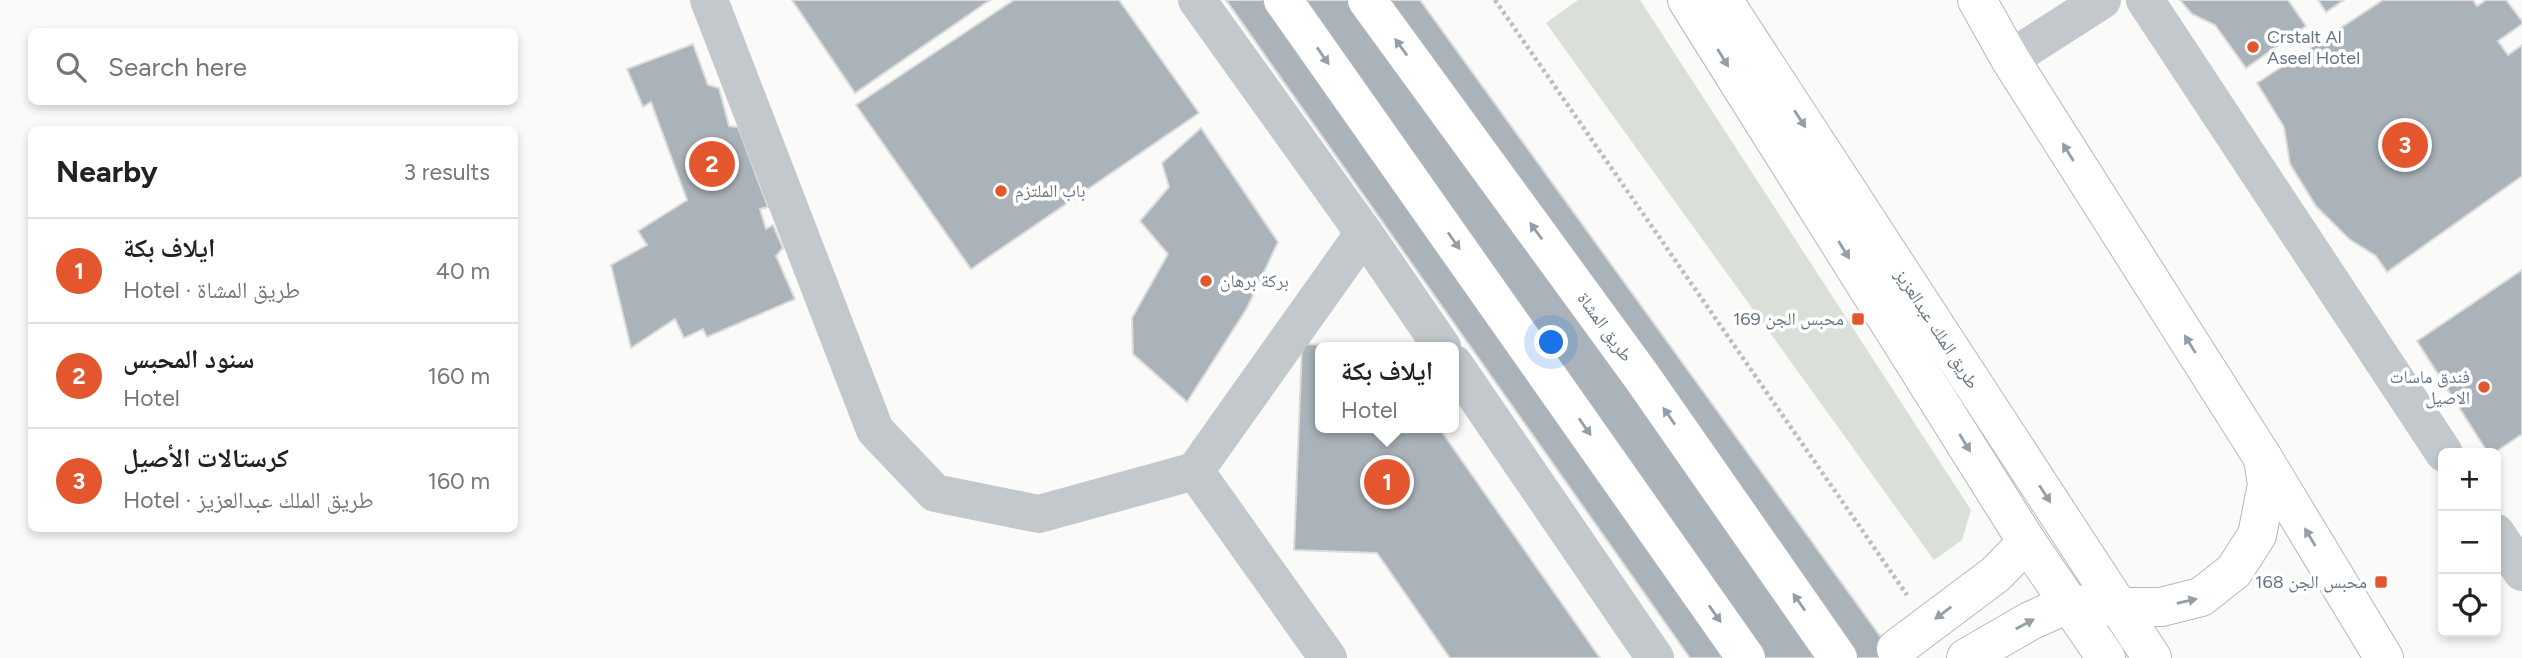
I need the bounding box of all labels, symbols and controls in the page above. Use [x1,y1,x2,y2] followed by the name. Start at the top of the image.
[2267,26,2360,69] place label: Crstalt Al Aseel Hotel
[28,28,518,105] search box
[1394,39,1409,57] one-way arrow
[2245,39,2261,55] marker: Crstalt Al Aseel Hotel
[1315,47,1329,65] one-way arrow
[52,48,90,86] icon: search
[1716,48,1729,67] one-way arrow
[108,51,247,83] text: Search here
[1794,109,1807,128] one-way arrow
[2382,119,2428,171] pin: 3
[689,138,735,190] pin: 2
[2062,142,2075,161] one-way arrow
[56,153,158,190] text: Nearby
[403,158,490,186] text: 3 results
[1015,180,1085,203] place label: باب الملتزم
[993,183,1009,199] marker: باب الملتزم
[1529,222,1543,240] one-way arrow
[123,232,215,264] text: ايلاف بكة
[1447,232,1461,250] one-way arrow
[1838,241,1851,260] one-way arrow
[74,257,84,285] text: 1
[436,257,490,285] text: 40 m
[1890,264,1984,393] street label: طريق الملك عبدالعزيز
[1220,270,1289,292] place label: بركة برهان
[1198,273,1214,289] marker: بركة برهان
[123,276,300,304] text: Hotel · طريق المشاة
[1572,288,1638,366] street label: طريق المشاة
[1733,308,1844,330] place label: محبس الجن 169
[1850,311,1866,327] marker: محبس الجن 169
[1534,325,1568,359] your location
[2184,334,2197,353] one-way arrow
[1315,342,1459,433] popup
[123,343,254,375] text: سنود المحبس
[1341,355,1433,387] text: ايلاف بكة
[72,362,86,390] text: 2
[427,362,490,390] text: 160 m
[2390,366,2470,409] place label: فندق ماسات الاصيل
[2476,379,2492,395] marker: فندق ماسات الاصيل
[123,384,180,412] text: Hotel
[1341,396,1398,424] text: Hotel
[1663,406,1676,425] one-way arrow
[1578,418,1592,436] one-way arrow
[1959,433,1972,453] one-way arrow
[123,442,289,474] text: كرستالات الأصيل
[2438,448,2501,637] map controls
[2438,448,2501,511] button: +
[1364,456,1410,508] pin: 1
[73,467,85,495] text: 3
[427,467,490,495] text: 160 m
[2039,484,2052,504] one-way arrow
[123,486,374,514] text: Hotel · طريق الملك عبدالعزيز
[2438,511,2501,574] button: −
[2305,527,2317,547] one-way arrow
[2255,571,2367,593] place label: محبس الجن 168
[2373,574,2389,590] marker: محبس الجن 168
[2438,574,2501,637] button: locate
[1792,593,1806,611] one-way arrow
[2176,595,2198,606] one-way arrow
[1708,605,1722,623] one-way arrow
[1934,606,1952,620] one-way arrow
[2015,618,2035,630] one-way arrow

